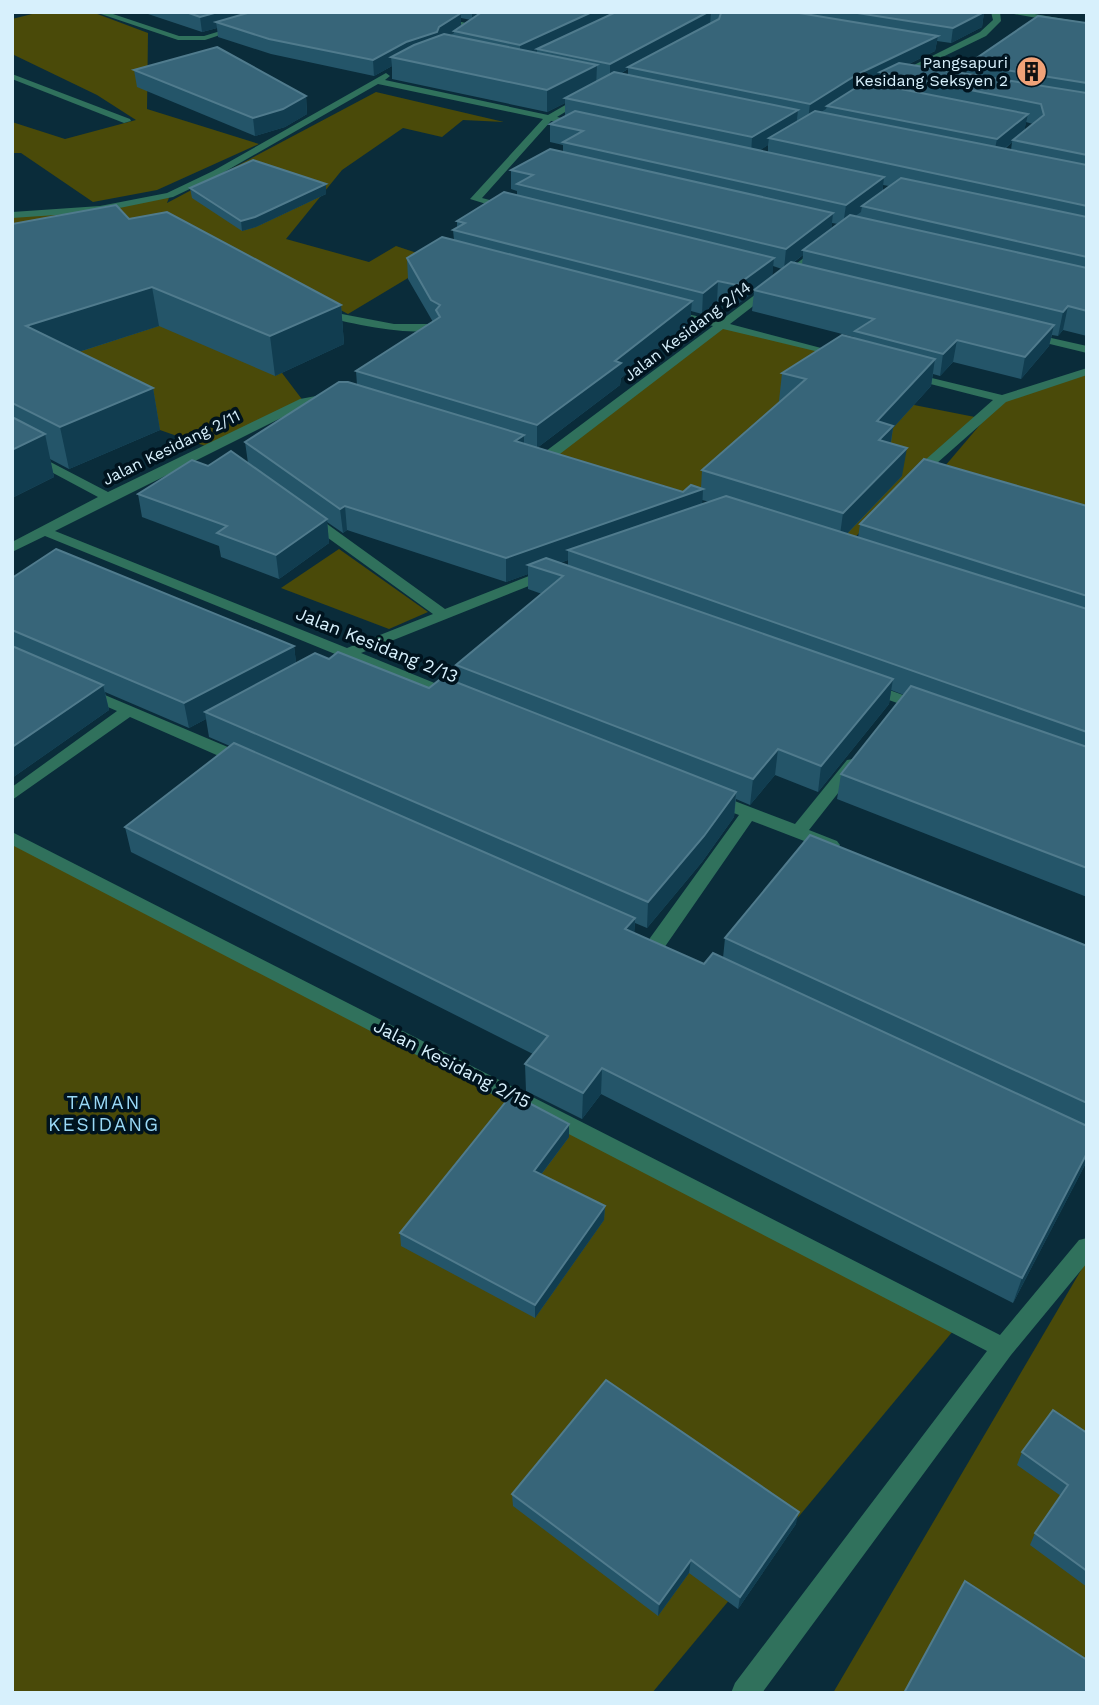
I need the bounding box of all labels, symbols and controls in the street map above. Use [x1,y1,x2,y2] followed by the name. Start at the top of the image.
[855,53,1008,90] place label: Pangsapuri Kesidang Seksyen 2
[1014,54,1048,88] building icon: Pangsapuri Kesidang Seksyen 2
[620,277,755,385] street label: Jalan Kesidang 2/14
[99,406,243,489] street label: Jalan Kesidang 2/11
[293,602,461,687] street label: Jalan Kesidang 2/13
[370,1015,534,1112] street label: Jalan Kesidang 2/15
[48,1091,160,1136] district label: TAMAN KESIDANG

